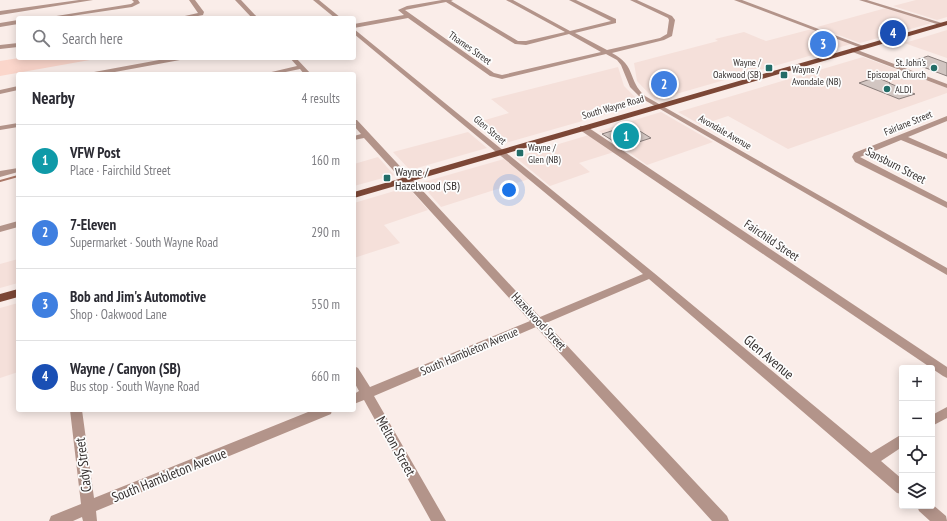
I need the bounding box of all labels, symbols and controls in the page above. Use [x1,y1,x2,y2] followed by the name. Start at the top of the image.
[16,16,356,60] search box
[880,18,906,48] pin: 4
[30,27,52,49] icon: search
[446,28,494,68] street label: Thames Street
[62,29,123,48] text: Search here
[810,29,836,59] pin: 3
[713,56,762,81] place label: Wayne / Oakwood (SB)
[867,56,927,81] place label: St. John's Episcopal Church
[764,63,774,73] marker: Wayne / Oakwood (SB)
[792,63,841,88] place label: Wayne / Avondale (NB)
[929,63,939,73] marker: St. John's Episcopal Church
[651,69,677,99] pin: 2
[779,70,789,80] marker: Wayne / Avondale (NB)
[895,83,911,96] place label: ALDI
[882,84,892,94] marker: ALDI
[32,87,75,109] text: Nearby
[301,90,340,107] text: 4 results
[581,92,645,122] street label: South Wayne Road
[882,107,934,139] street label: Fairlane Street
[696,112,754,152] street label: Avondale Avenue
[471,113,509,148] street label: Glen Street
[613,121,639,151] pin: 1
[528,141,561,166] place label: Wayne / Glen (NB)
[70,143,120,162] text: VFW Post
[863,143,929,187] street label: Sansburn Street
[515,148,525,158] marker: Wayne / Glen (NB)
[42,152,48,169] text: 1
[311,152,340,169] text: 160 m
[70,162,171,179] text: Place · Fairchild Street
[395,164,460,193] place label: Wayne / Hazelwood (SB)
[382,173,392,183] marker: Wayne / Hazelwood (SB)
[499,180,519,200] your location
[70,215,116,234] text: 7-Eleven
[742,216,803,264] street label: Fairchild Street
[42,224,48,241] text: 2
[311,224,340,241] text: 290 m
[70,234,218,251] text: Supermarket · South Wayne Road
[70,287,206,306] text: Bob and Jim's Automotive
[509,289,570,353] street label: Hazelwood Street
[42,296,48,313] text: 3
[311,296,340,313] text: 550 m
[70,306,167,323] text: Shop · Oakwood Lane
[418,324,520,378] street label: South Hambleton Avenue
[740,331,798,383] street label: Glen Avenue
[70,359,181,378] text: Wayne / Canyon (SB)
[899,365,935,509] map controls
[899,365,935,401] button: +
[42,368,48,385] text: 4
[311,368,340,385] text: 660 m
[70,378,199,395] text: Bus stop · South Wayne Road
[899,401,935,437] button: −
[372,413,420,479] street label: Melton Street
[71,437,95,493] street label: Cady Street
[899,437,935,473] button: locate
[109,444,229,506] street label: South Hambleton Avenue
[899,473,935,509] button: layers

